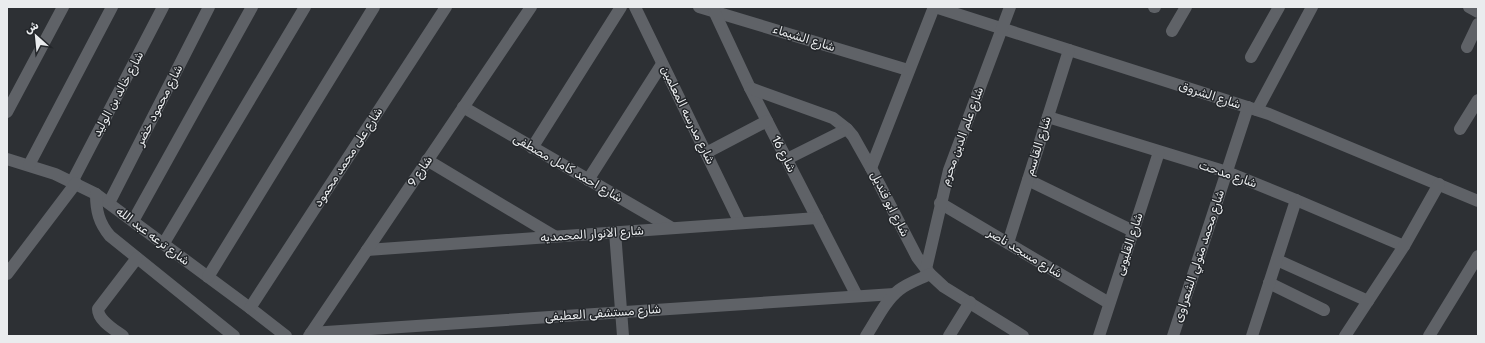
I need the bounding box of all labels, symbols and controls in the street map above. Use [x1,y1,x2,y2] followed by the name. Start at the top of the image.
[16,16,56,56] north arrow
[23,19,41,36] text: ش
[770,22,837,56] street label: شارع الشيماء
[90,49,148,140] street label: شارع خالد بن الوليد
[132,62,187,150] street label: شارع محمود خضر
[656,63,718,168] street label: شارع مدرسه المعلمين
[1176,78,1243,114] street label: شارع الشروق
[938,85,988,188] street label: شارع علم الدين محرم
[311,105,387,210] street label: شارع على محمد محمود
[1022,114,1056,178] street label: شارع القاسم
[510,131,625,207] street label: شارع احمد كامل مصطفى
[767,133,799,176] street label: شارع 16
[405,153,437,190] street label: شارع 9
[1196,158,1259,192] street label: شارع مدحت
[866,169,912,240] street label: شارع ابو قنديل
[1171,188,1229,325] street label: شارع محمد متولي الشعراوى
[112,204,192,270] street label: شارع ترعه عبد الله
[1112,211,1148,278] street label: شارع القليوبى
[540,223,645,247] street label: شارع الانوار المحمديه
[983,225,1065,283] street label: شارع مسجد ناصر
[544,302,662,326] street label: شارع مستشفى العطيفى

